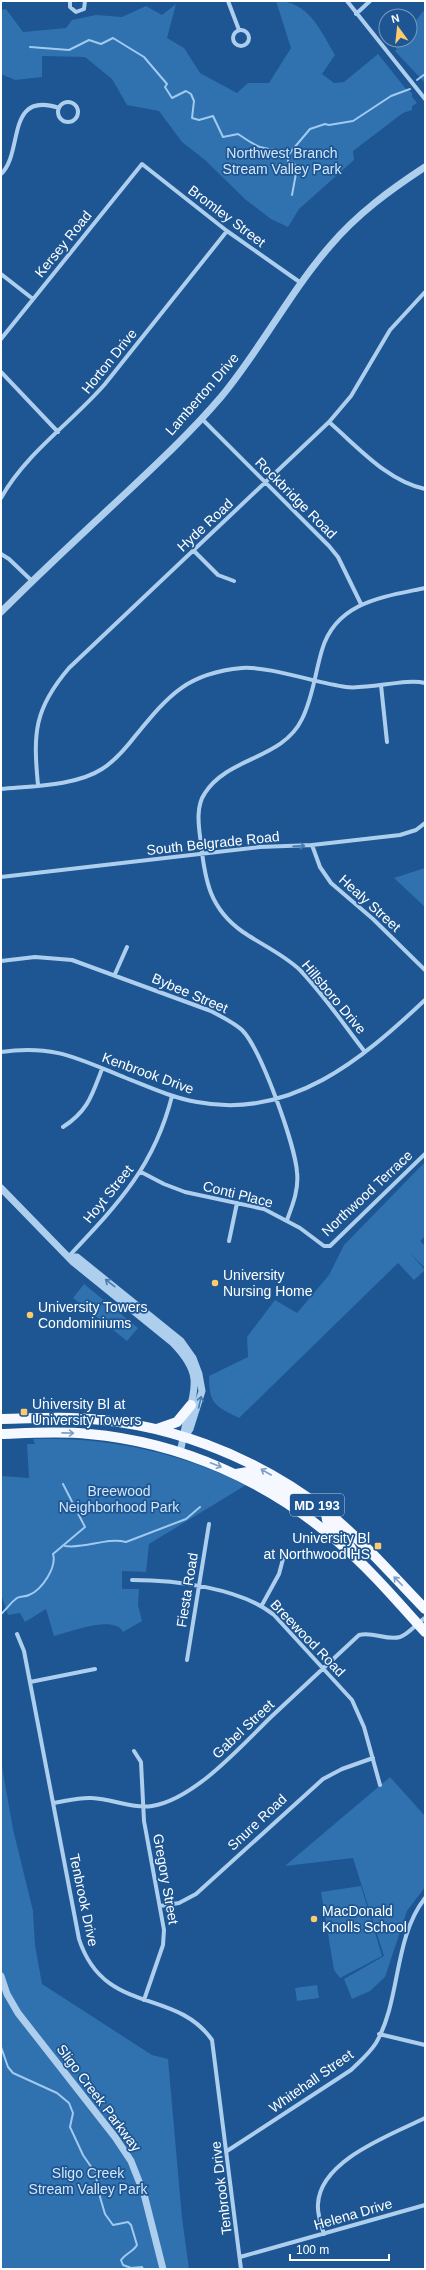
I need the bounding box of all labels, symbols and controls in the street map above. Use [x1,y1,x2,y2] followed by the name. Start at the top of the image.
[378,8,418,48] north arrow
[390,12,401,25] text: N
[223,145,342,177] park label: Northwest Branch Stream Valley Park
[185,182,269,250] street label: Bromley Street
[31,208,95,280] street label: Kersey Road
[78,325,140,397] street label: Horton Drive
[162,350,242,438] street label: Lamberton Drive
[252,454,340,542] street label: Rockbridge Road
[174,495,236,555] street label: Hyde Road
[146,828,280,858] street label: South Belgrade Road
[292,843,305,850] one-way arrow
[336,871,404,935] street label: Healy Street
[299,957,370,1037] street label: Hillsboro Drive
[150,970,230,1016] street label: Bybee Street
[100,1049,196,1097] street label: Kenbrook Drive
[318,1147,416,1239] street label: Northwood Terrace
[80,1162,136,1226] street label: Hoyt Street
[201,1178,275,1210] street label: Conti Place
[223,1267,313,1299] place label: University Nursing Home
[210,1278,220,1288] marker: University Nursing Home
[105,1279,116,1288] one-way arrow
[38,1299,147,1331] place label: University Towers Condominiums
[25,1310,35,1320] marker: University Towers Condominiums
[32,1396,141,1428] place label: University Bl at University Towers
[196,1396,204,1409] one-way arrow
[19,1407,29,1417] marker: University Bl at University Towers
[61,1429,74,1437] one-way arrow
[210,1462,222,1470] one-way arrow
[260,1468,272,1476] one-way arrow
[59,1483,180,1515] park label: Breewood Neighborhood Park
[290,1494,344,1516] road number: MD 193
[263,1530,370,1562] place label: University Bl at Northwood HS
[373,1541,383,1551] marker: University Bl at Northwood HS
[173,1551,201,1629] street label: Fiesta Road
[393,1576,403,1586] one-way arrow
[267,1596,349,1680] street label: Breewood Road
[209,1696,277,1762] street label: Gabel Street
[224,1791,290,1853] street label: Snure Road
[150,1832,182,1926] street label: Gregory Street
[66,1852,102,1948] street label: Tenbrook Drive
[322,1903,407,1935] place label: MacDonald Knolls School
[309,1914,319,1924] marker: MacDonald Knolls School
[54,2041,144,2155] street label: Sligo Creek Parkway
[266,2046,356,2116] street label: Whitehall Street
[207,2140,235,2236] street label: Tenbrook Drive
[29,2165,148,2197] park label: Sligo Creek Stream Valley Park
[312,2195,394,2233] street label: Helena Drive
[290,2236,389,2262] scale bar
[296,2243,329,2257] text: 100 m

